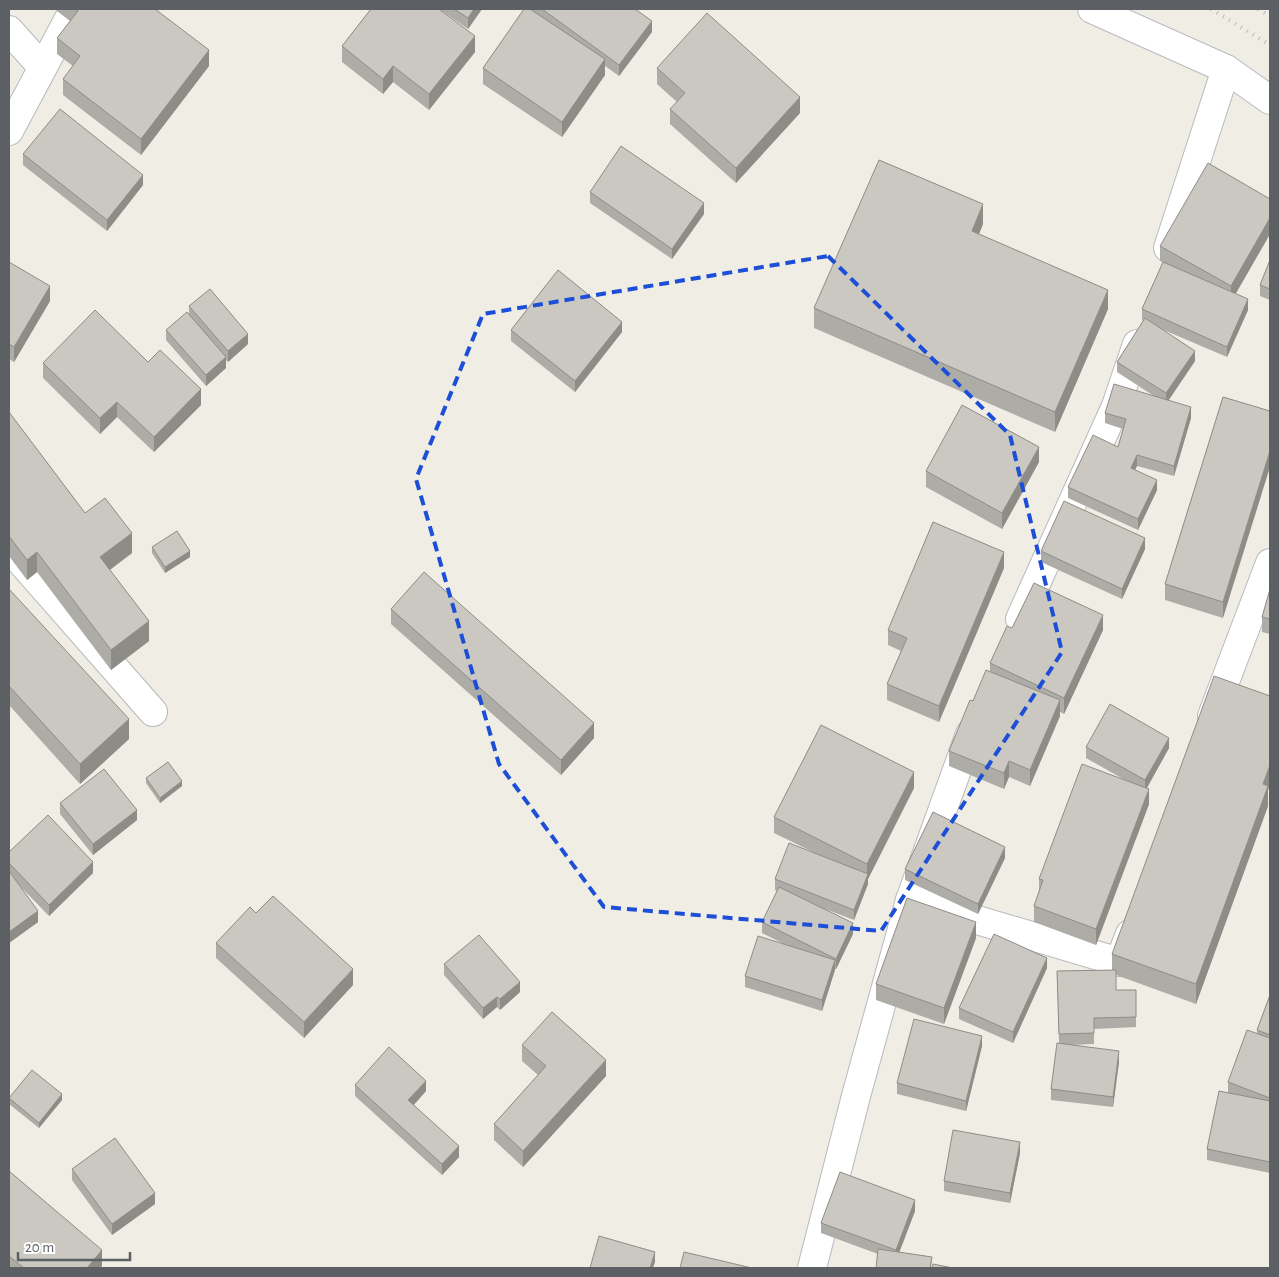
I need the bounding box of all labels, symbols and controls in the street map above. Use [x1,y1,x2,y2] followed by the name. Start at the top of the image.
[18,1230,130,1262] scale bar
[25,1240,54,1255] text: 20 m

